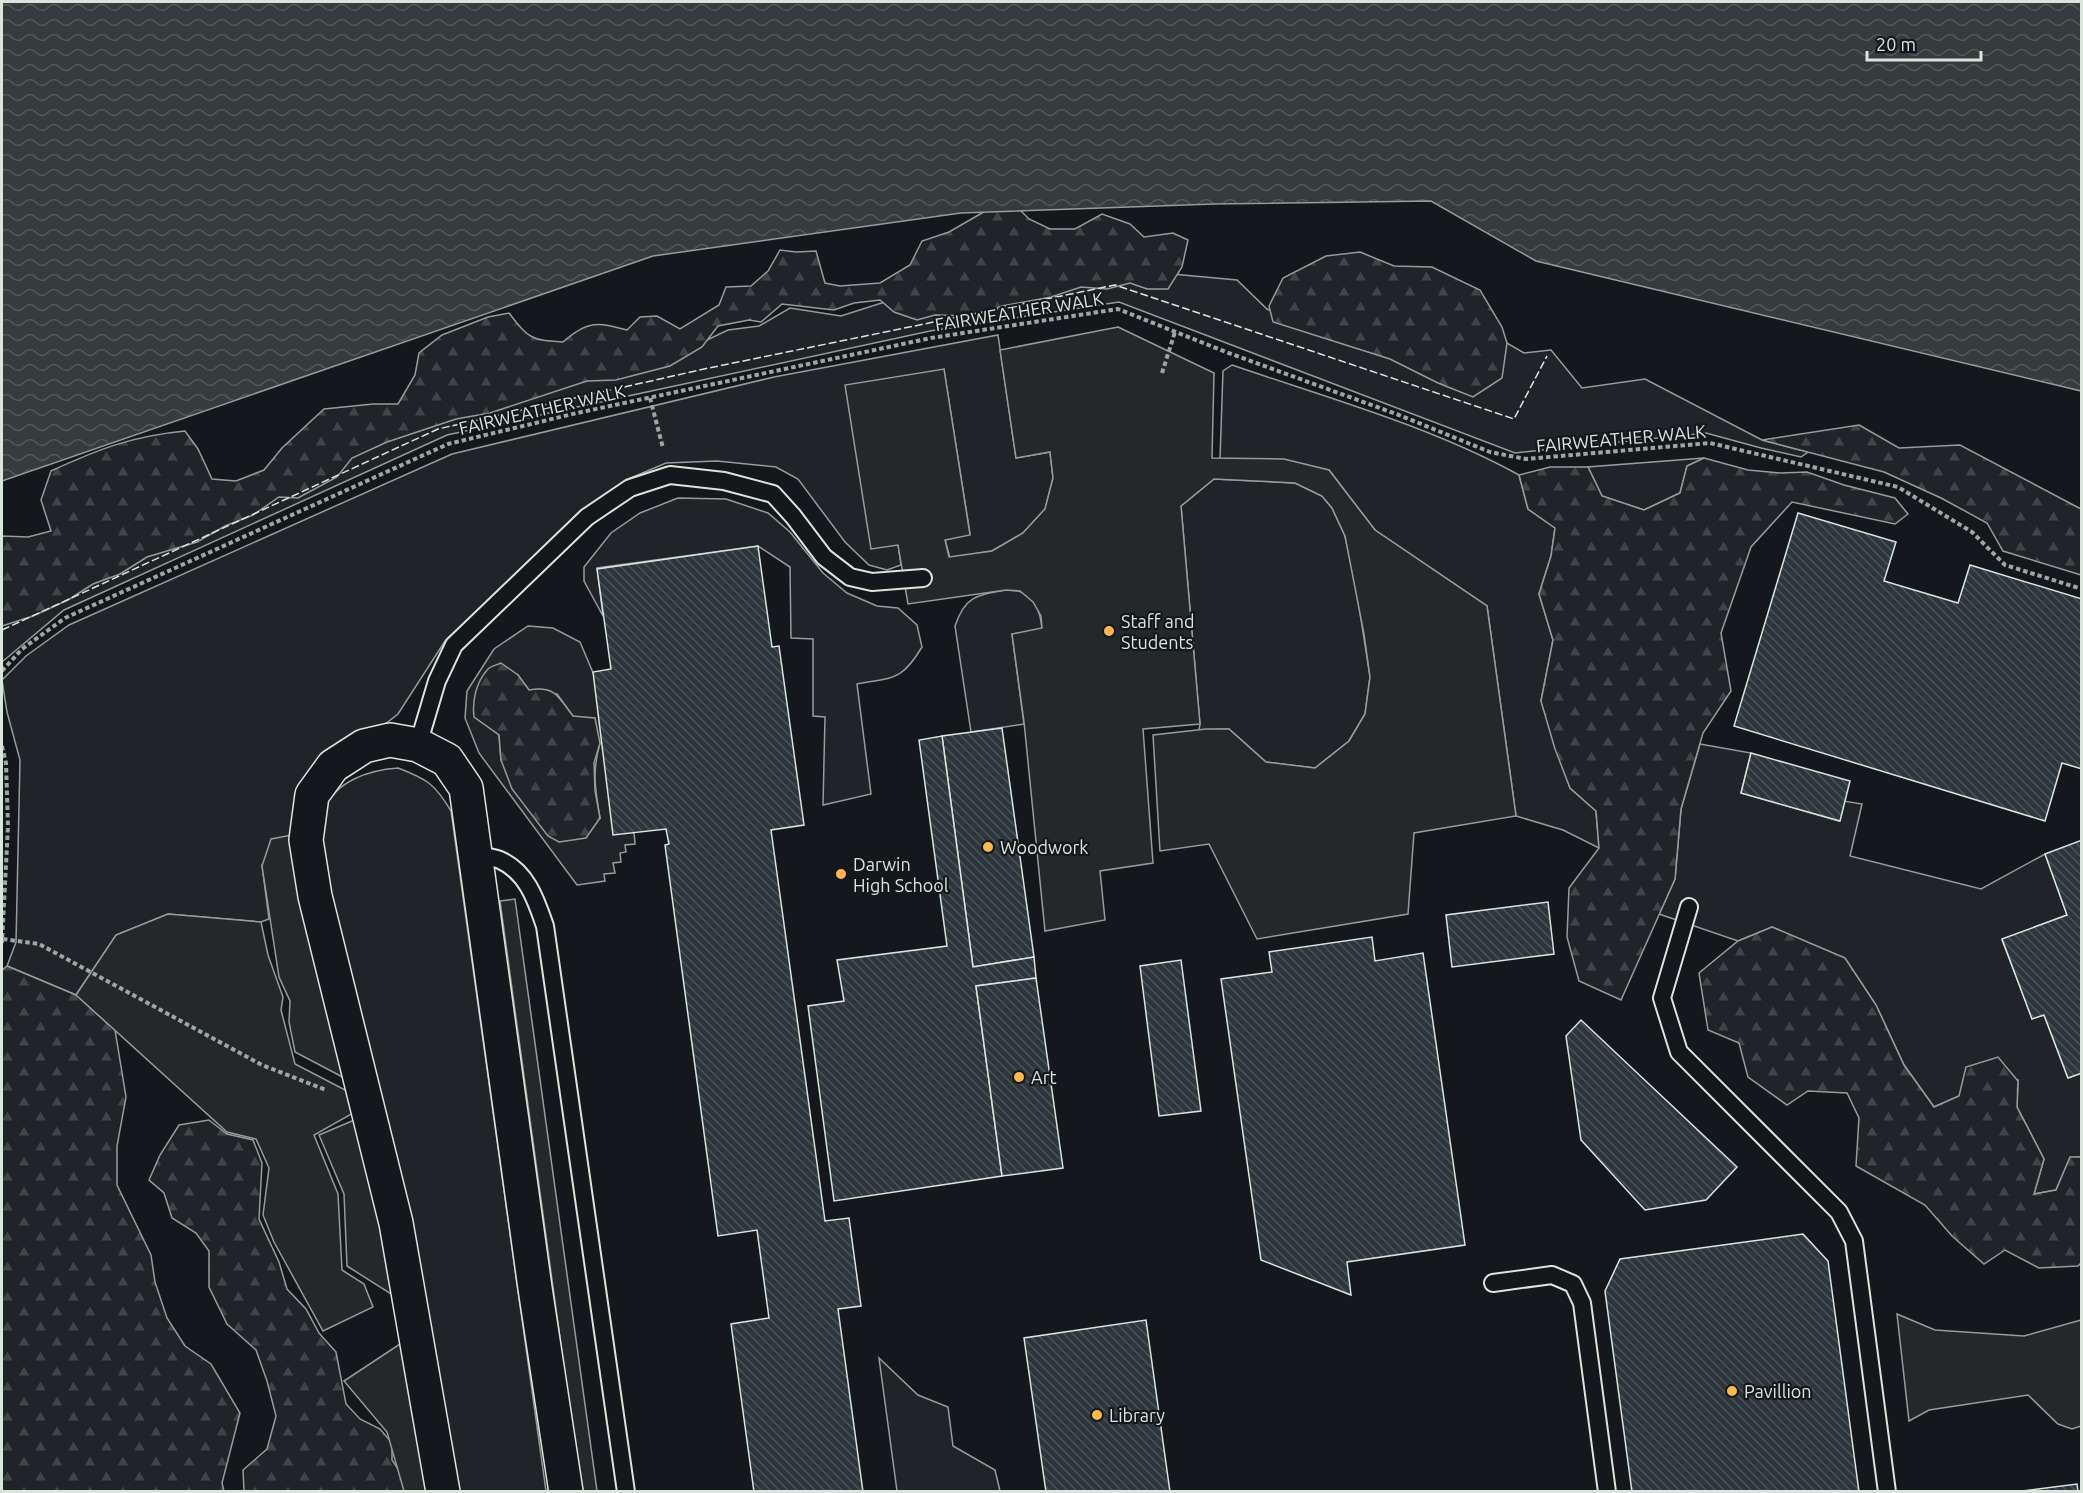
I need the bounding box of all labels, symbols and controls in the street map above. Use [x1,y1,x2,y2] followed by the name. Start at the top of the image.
[1867,24,1981,62] scale bar
[1876,34,1916,54] text: 20 m
[933,288,1105,334] street label: FAIRWEATHER WALK
[457,380,627,438] street label: FAIRWEATHER WALK
[1535,421,1707,455] street label: FAIRWEATHER WALK
[1121,611,1195,652] place label: Staff and Students
[1102,624,1116,638] marker: Staff and Students
[1000,837,1088,857] place label: Woodwork
[981,840,995,854] marker: Woodwork
[853,854,949,895] place label: Darwin High School
[834,867,848,881] marker: Darwin High School
[1031,1067,1057,1087] place label: Art
[1012,1070,1026,1084] marker: Art
[1744,1381,1812,1401] place label: Pavillion
[1725,1384,1739,1398] marker: Pavillion
[1109,1405,1165,1425] place label: Library
[1090,1408,1104,1422] marker: Library

